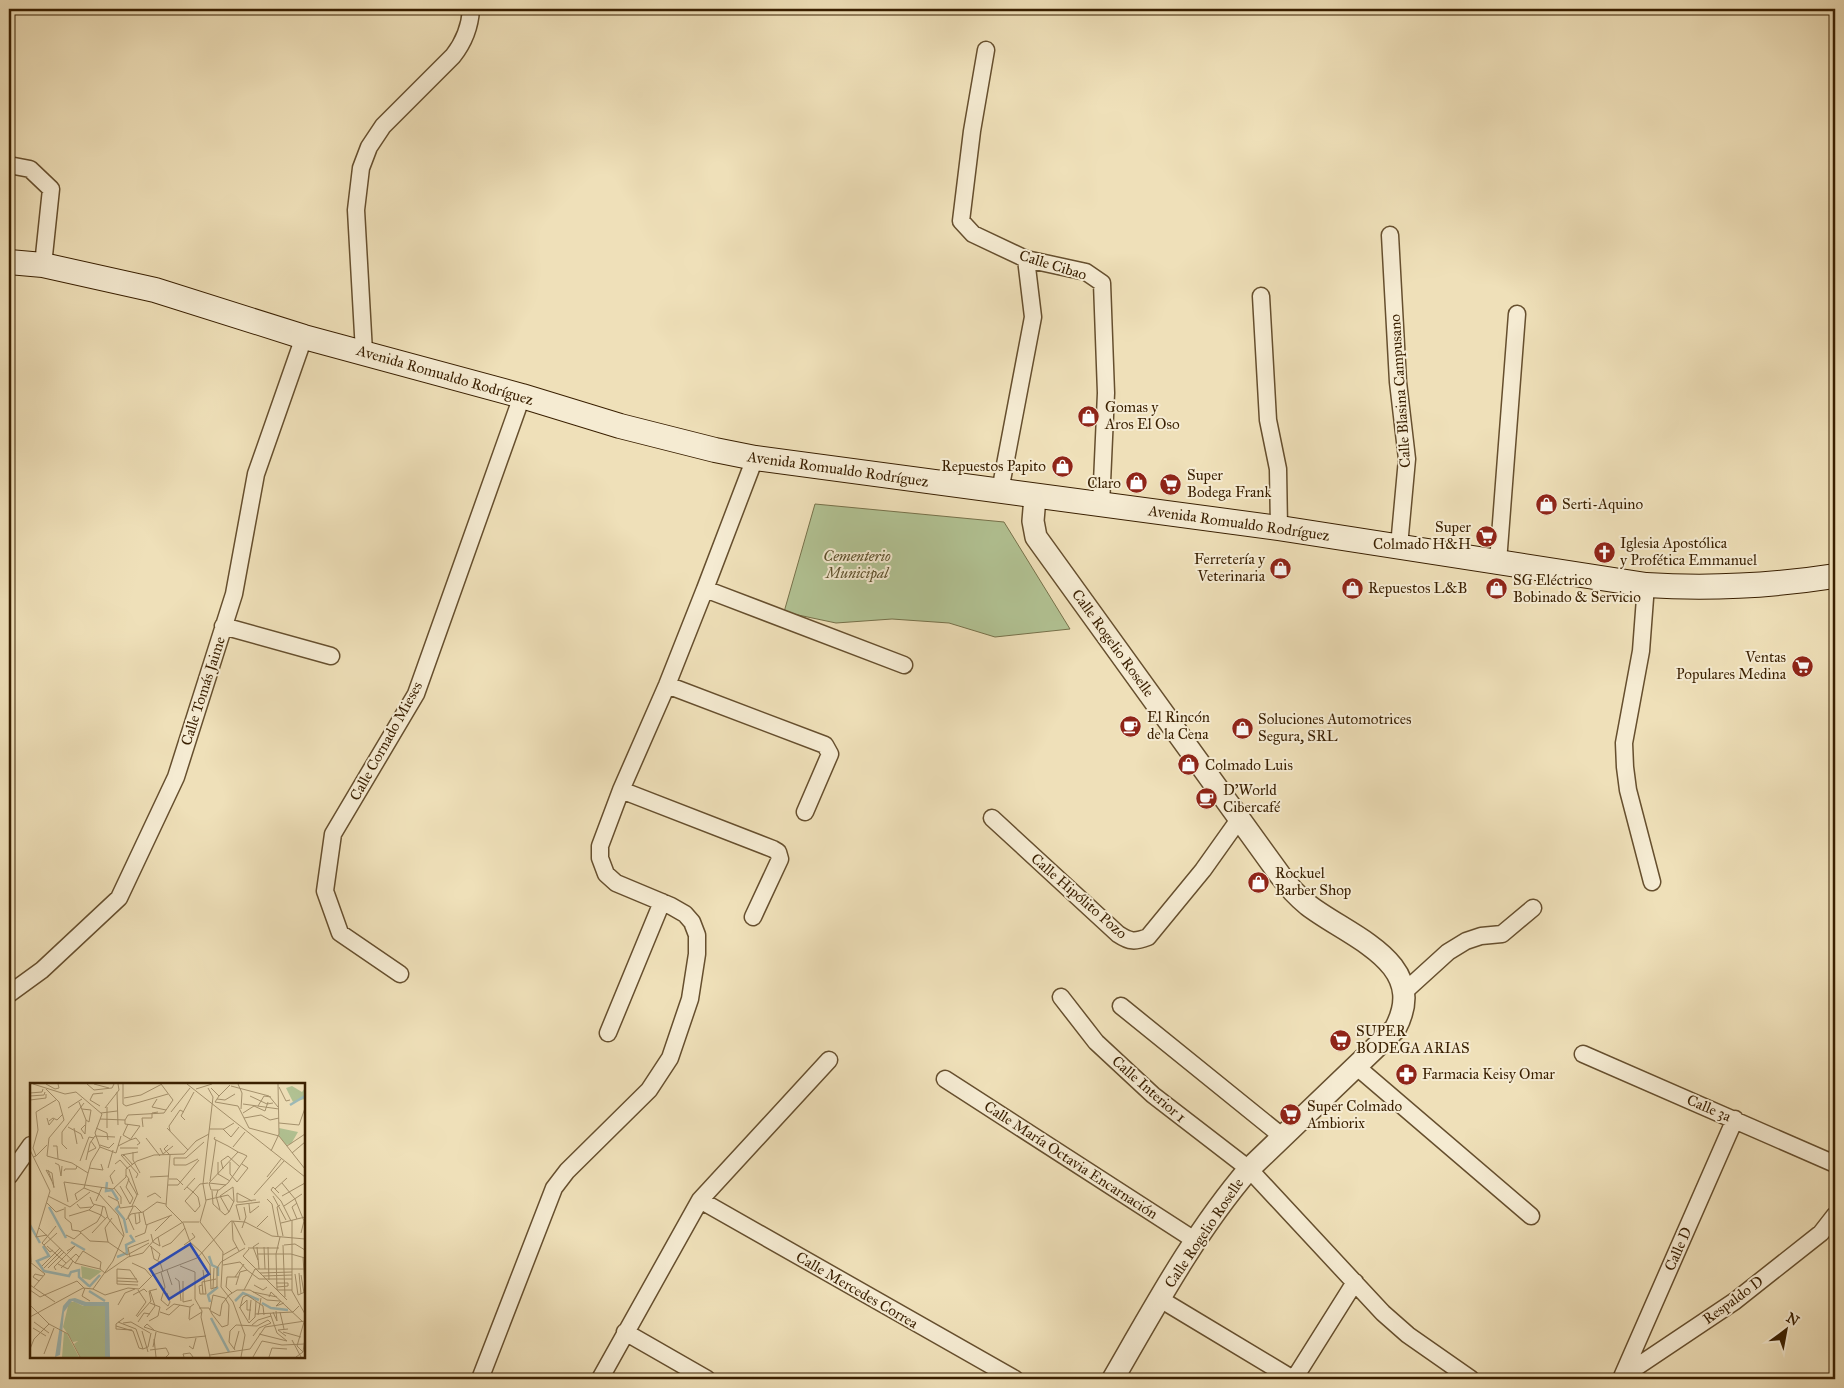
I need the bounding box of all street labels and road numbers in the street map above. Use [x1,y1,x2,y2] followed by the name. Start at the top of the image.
[1017,246,1089,284] street label: Calle Cibao
[1386,313,1414,468] street label: Calle Blasina Campusano
[354,341,536,409] street label: Avenida Romualdo Rodríguez
[745,447,930,491] street label: Avenida Romualdo Rodríguez
[1146,501,1331,545] street label: Avenida Romualdo Rodríguez
[1068,586,1158,700] street label: Calle Rogelio Roselle
[177,634,230,748] street label: Calle Tomás Jaime
[346,678,426,804] street label: Calle Cornado Mieses
[1027,849,1131,943] street label: Calle Hipólito Pozo
[1108,1052,1190,1126] street label: Calle Interior 1
[1684,1091,1734,1126] street label: Calle 3a
[981,1097,1161,1223] street label: Calle María Octavia Encarnación
[1161,1175,1247,1291] street label: Calle Rogelio Roselle
[1660,1224,1696,1274] street label: Calle D
[793,1248,922,1333] street label: Calle Mercedes Correa
[1699,1272,1767,1328] street label: Respaldo D

